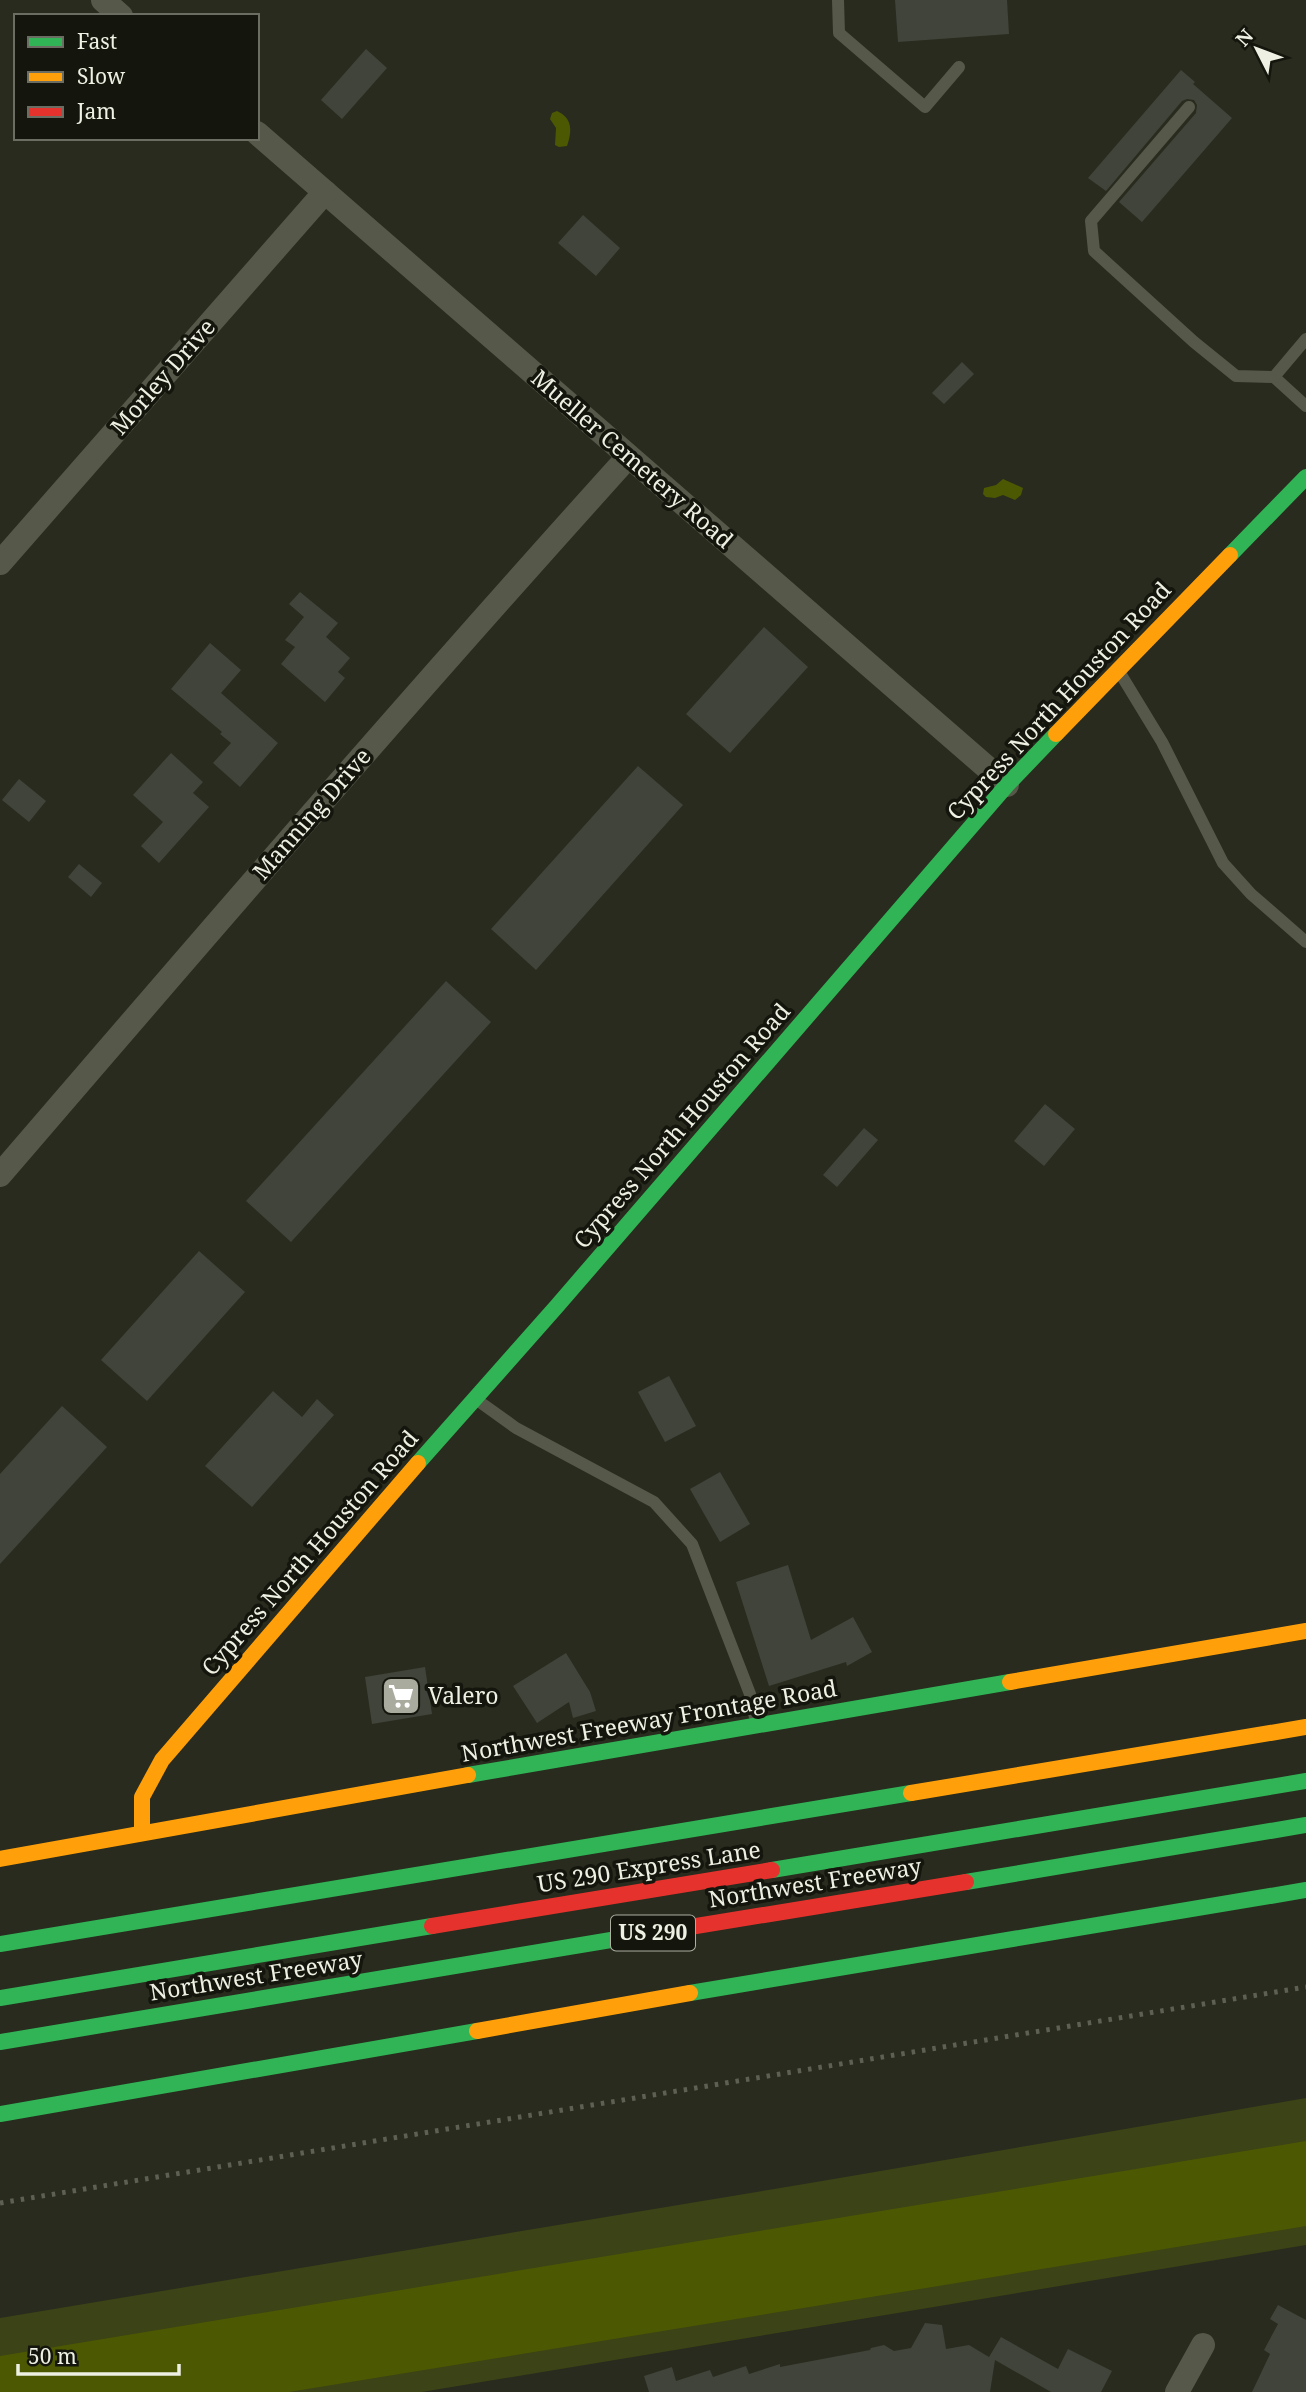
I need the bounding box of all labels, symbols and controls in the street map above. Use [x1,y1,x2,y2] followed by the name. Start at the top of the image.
[14,14,259,140] legend
[1222,14,1292,84] north arrow
[1230,23,1259,52] text: N
[77,27,117,55] text: Fast
[77,62,126,90] text: Slow
[76,97,116,125] text: Jam
[103,311,222,441] street label: Morley Drive
[525,362,740,555] street label: Mueller Cemetery Road
[939,574,1178,827] street label: Cypress North Houston Road
[245,740,378,886] street label: Manning Drive
[566,996,797,1255] street label: Cypress North Houston Road
[194,1423,425,1682] street label: Cypress North Houston Road
[458,1671,839,1769] street label: Northwest Freeway Frontage Road
[380,1675,422,1717] supermarket icon: Valero
[428,1679,499,1711] place label: Valero
[535,1833,763,1899] street label: US 290 Express Lane
[706,1849,924,1915] street label: Northwest Freeway
[611,1916,695,1951] road number: US 290
[147,1942,365,2008] street label: Northwest Freeway
[18,2332,178,2376] scale bar
[28,2342,77,2370] text: 50 m

